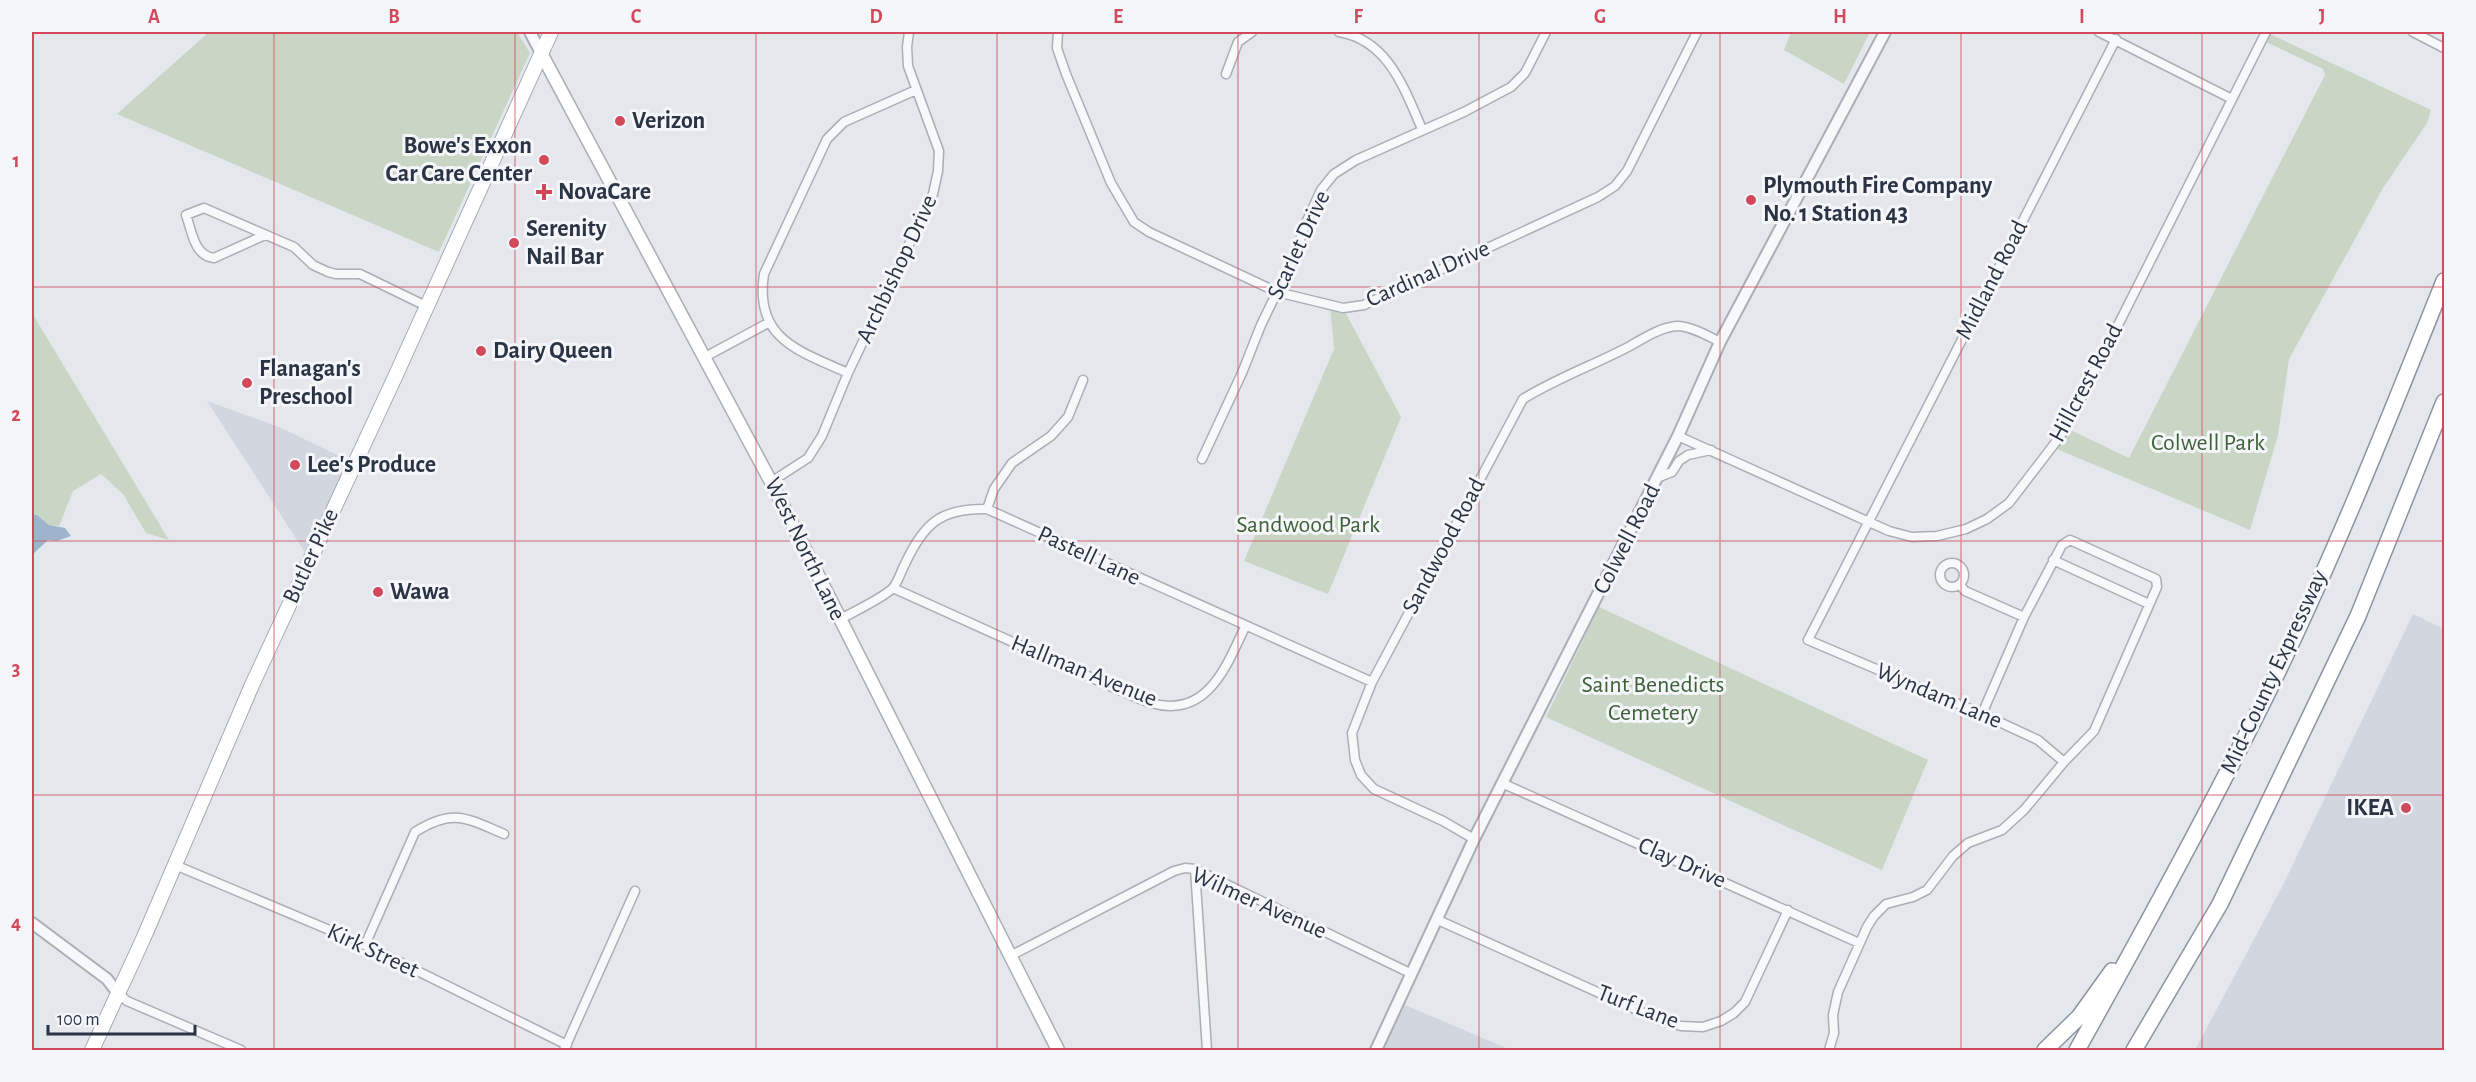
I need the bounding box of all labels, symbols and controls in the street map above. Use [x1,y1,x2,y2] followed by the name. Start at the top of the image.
[148,7,160,27] text: A
[388,7,400,27] text: B
[631,7,642,27] text: C
[869,7,883,27] text: D
[1113,7,1123,27] text: E
[1353,7,1363,27] text: F
[1594,7,1606,27] text: G
[1833,7,1847,27] text: H
[2079,7,2085,27] text: I
[2319,7,2325,27] text: J
[632,109,705,133] place label: Verizon
[613,114,627,128] marker: Verizon
[385,134,533,186] place label: Bowe's Exxon Car Care Center
[12,151,20,171] text: 1
[537,153,551,167] marker: Bowe's Exxon Car Care Center
[1763,174,1992,226] place label: Plymouth Fire Company No. 1 Station 43
[558,180,651,204] place label: NovaCare
[535,183,553,201] marker: NovaCare
[1263,187,1335,303] street label: Scarlet Drive
[852,191,942,347] street label: Archbishop Drive
[1744,193,1758,207] marker: Plymouth Fire Company No. 1 Station 43
[1952,216,2032,344] street label: Midland Road
[526,217,607,269] place label: Serenity Nail Bar
[507,236,521,250] marker: Serenity Nail Bar
[1363,236,1493,312] street label: Cardinal Drive
[2045,320,2127,446] street label: Hillcrest Road
[493,339,613,363] place label: Dairy Queen
[474,344,488,358] marker: Dairy Queen
[259,357,361,409] place label: Flanagan's Preschool
[240,376,254,390] marker: Flanagan's Preschool
[11,405,21,425] text: 2
[2151,431,2265,455] park label: Colwell Park
[307,453,436,477] place label: Lee's Produce
[288,458,302,472] marker: Lee's Produce
[760,474,850,624] street label: West North Lane
[1398,474,1490,618] street label: Sandwood Road
[1589,480,1665,598] street label: Colwell Road
[279,505,343,607] street label: Butler Pike
[1236,513,1380,537] park label: Sandwood Park
[1034,522,1144,590] street label: Pastell Lane
[2216,566,2332,778] street label: Mid-County Expressway
[390,580,450,604] place label: Wawa
[371,585,385,599] marker: Wawa
[1008,631,1160,711] street label: Hallman Avenue
[12,659,20,679] text: 3
[1873,659,2005,733] street label: Wyndam Lane
[1582,673,1724,725] park label: Saint Benedicts Cemetery
[2346,796,2395,820] place label: IKEA
[2399,801,2413,815] marker: IKEA
[1634,833,1730,893] street label: Clay Drive
[1188,863,1330,943] street label: Wilmer Avenue
[11,913,21,933] text: 4
[323,919,423,983] street label: Kirk Street
[1594,981,1682,1033] street label: Turf Lane
[48,998,195,1036] scale bar
[57,1011,100,1029] text: 100 m

